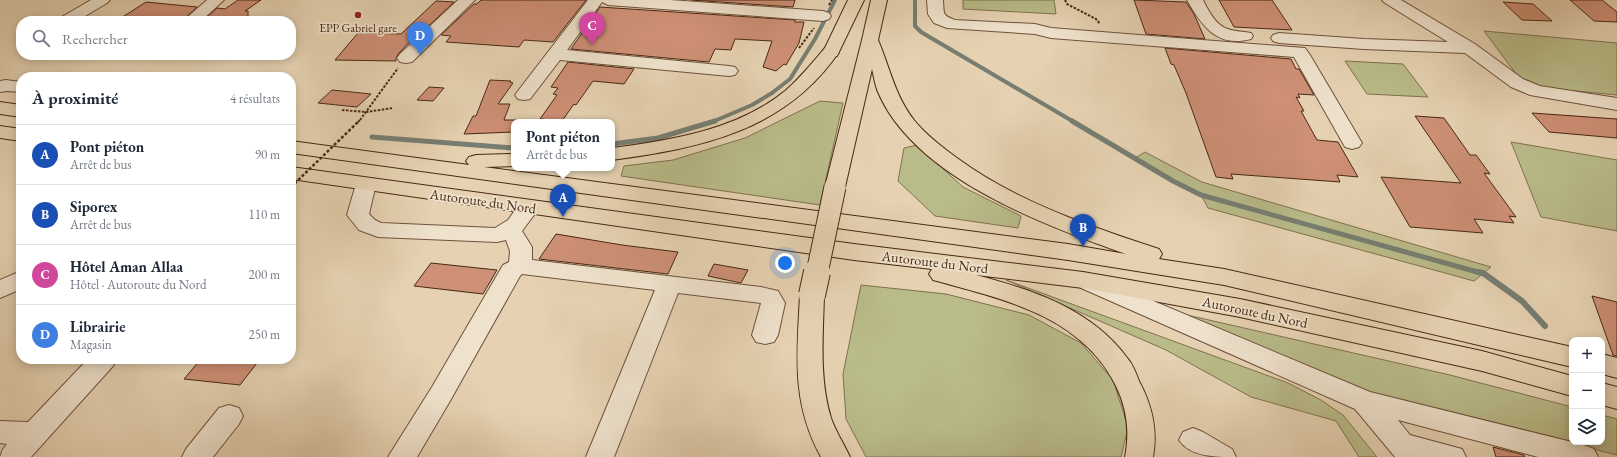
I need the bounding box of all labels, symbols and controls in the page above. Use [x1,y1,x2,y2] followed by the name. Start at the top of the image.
[353,10,363,20] marker: EPP Gabriel gare
[579,12,605,45] pin: C
[16,16,296,60] search box
[319,20,397,36] place label: EPP Gabriel gare
[407,22,433,55] pin: D
[30,27,52,49] icon: search
[62,29,128,48] text: Rechercher
[32,87,118,109] text: À proximité
[230,90,280,107] text: 4 résultats
[511,119,615,171] popup
[526,127,600,146] text: Pont piéton
[70,137,144,156] text: Pont piéton
[40,146,50,163] text: A
[255,146,280,163] text: 90 m
[526,146,587,163] text: Arrêt de bus
[70,156,131,173] text: Arrêt de bus
[428,184,538,217] street label: Autoroute du Nord
[550,184,576,217] pin: A
[70,197,117,216] text: Siporex
[41,206,49,223] text: B
[249,206,280,223] text: 110 m
[1070,214,1096,247] pin: B
[70,216,131,233] text: Arrêt de bus
[880,246,990,278] street label: Autoroute du Nord
[775,253,795,273] your location
[70,257,183,276] text: Hôtel Aman Allaa
[40,266,50,283] text: C
[249,266,280,283] text: 200 m
[70,276,206,293] text: Hôtel · Autoroute du Nord
[1200,292,1310,332] street label: Autoroute du Nord
[70,317,125,336] text: Librairie
[40,326,50,343] text: D
[249,326,280,343] text: 250 m
[70,336,112,353] text: Magasin
[1569,337,1605,445] map controls
[1569,337,1605,373] button: +
[1569,373,1605,409] button: −
[1569,409,1605,445] button: layers

